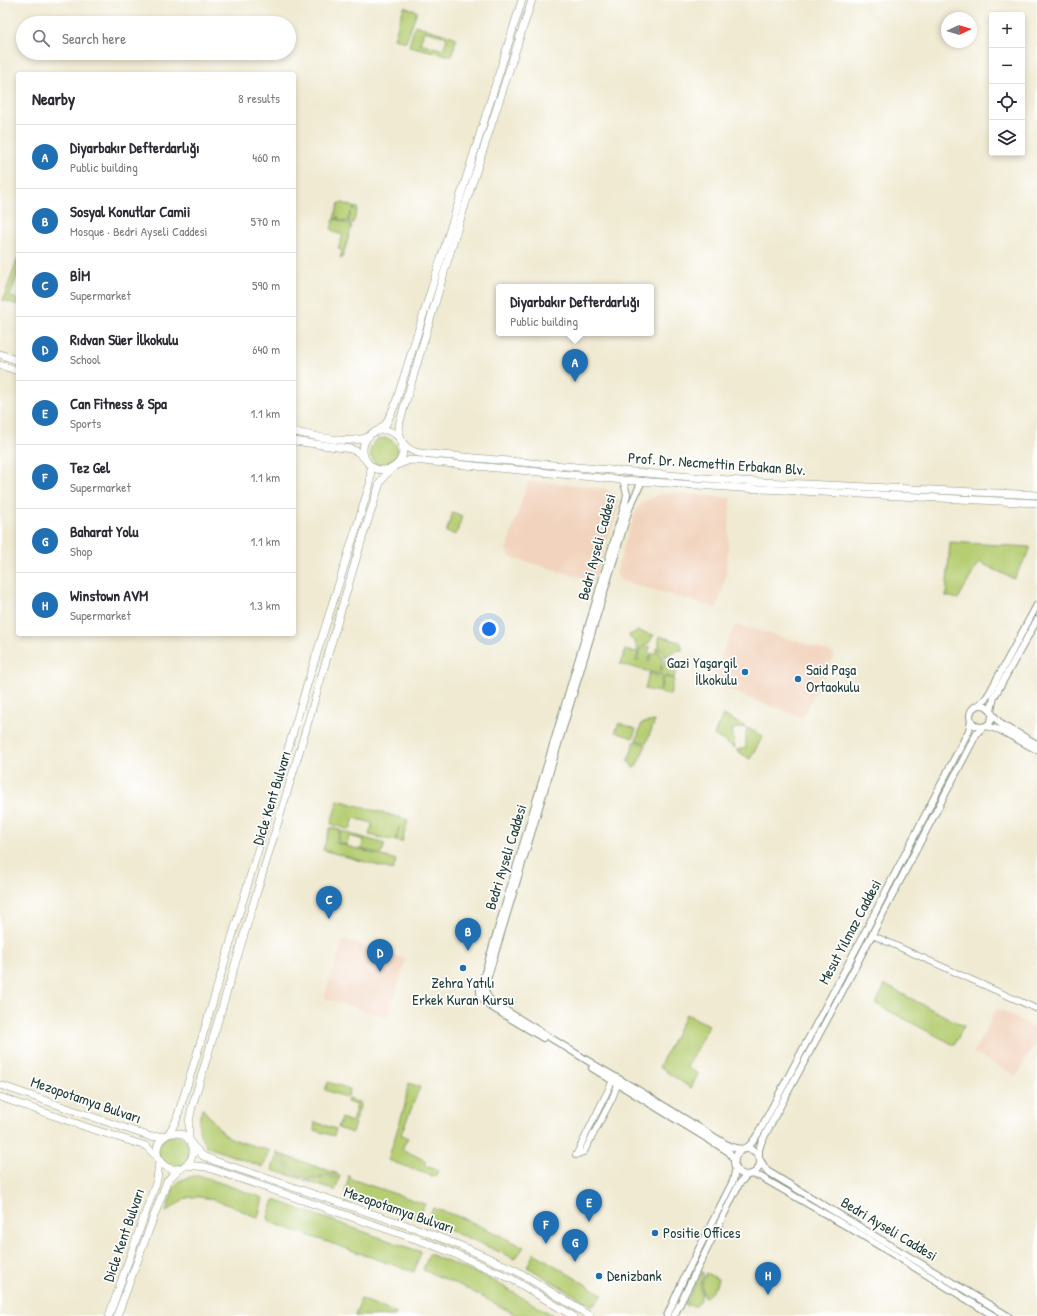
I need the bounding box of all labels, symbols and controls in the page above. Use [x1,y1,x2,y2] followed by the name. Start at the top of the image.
[941,12,977,48] north arrow
[989,12,1025,156] map controls
[989,12,1025,48] button: +
[16,16,296,60] search box
[30,27,52,49] icon: search
[62,28,126,49] text: Search here
[989,48,1025,84] button: −
[989,84,1025,120] button: locate
[32,87,75,110] text: Nearby
[238,89,280,107] text: 8 results
[989,120,1025,156] button: layers
[70,137,200,158] text: Diyarbakır Defterdarlığı
[42,148,48,166] text: A
[252,148,280,166] text: 460 m
[70,158,138,176] text: Public building
[70,201,190,222] text: Sosyal Konutlar Camii
[42,212,48,230] text: B
[250,212,280,230] text: 570 m
[70,222,208,240] text: Mosque · Bedri Ayseli Caddesi
[70,265,90,286] text: BİM
[41,276,49,294] text: C
[252,276,280,294] text: 590 m
[496,284,654,336] popup
[70,286,131,304] text: Supermarket
[510,291,640,312] text: Diyarbakır Defterdarlığı
[510,312,578,330] text: Public building
[70,329,178,350] text: Rıdvan Süer İlkokulu
[42,340,48,358] text: D
[252,340,280,358] text: 640 m
[562,349,588,382] pin: A
[70,350,100,368] text: School
[70,393,167,414] text: Can Fitness & Spa
[42,404,48,422] text: E
[251,404,280,422] text: 1.1 km
[70,414,101,432] text: Sports
[627,447,807,480] street label: Prof. Dr. Necmettin Erbakan Blv.
[70,457,110,478] text: Tez Gel
[43,468,47,486] text: F
[251,468,280,486] text: 1.1 km
[70,478,131,496] text: Supermarket
[572,491,621,602] street label: Bedri Ayseli Caddesi
[70,521,139,542] text: Baharat Yolu
[42,532,48,550] text: G
[251,532,280,550] text: 1.1 km
[70,542,92,560] text: Shop
[70,585,148,606] text: Winstown AVM
[42,596,48,614] text: H
[249,596,280,614] text: 1.3 km
[70,606,131,624] text: Supermarket
[479,619,499,639] your location
[667,652,737,690] place label: Gazi Yaşargil İlkokulu
[806,659,859,697] place label: Said Paşa Ortaokulu
[740,667,750,677] marker: Gazi Yaşargil İlkokulu
[793,674,803,684] marker: Said Paşa Ortaokulu
[247,748,296,848] street label: Dicle Kent Bulvarı
[480,802,532,912] street label: Bedri Ayseli Caddesi
[813,876,886,988] street label: Mesut Yılmaz Caddesi
[316,886,342,919] pin: C
[455,918,481,951] pin: B
[367,939,393,972] pin: D
[458,963,468,973] marker: Zehra Yatılı Erkek Kuran Kursu
[412,972,514,1010] place label: Zehra Yatılı Erkek Kuran Kursu
[28,1071,144,1128] street label: Mezopotamya Bulvarı
[341,1181,457,1238] street label: Mezopotamya Bulvarı
[98,1185,149,1284] street label: Dicle Kent Bulvarı
[576,1189,602,1222] pin: E
[837,1191,941,1266] street label: Bedri Ayseli Caddesi
[533,1211,559,1244] pin: F
[663,1222,741,1243] place label: Positie Offices
[650,1228,660,1238] marker: Positie Offices
[562,1229,588,1262] pin: G
[755,1262,781,1295] pin: H
[607,1265,662,1286] place label: Denizbank
[594,1271,604,1281] marker: Denizbank

